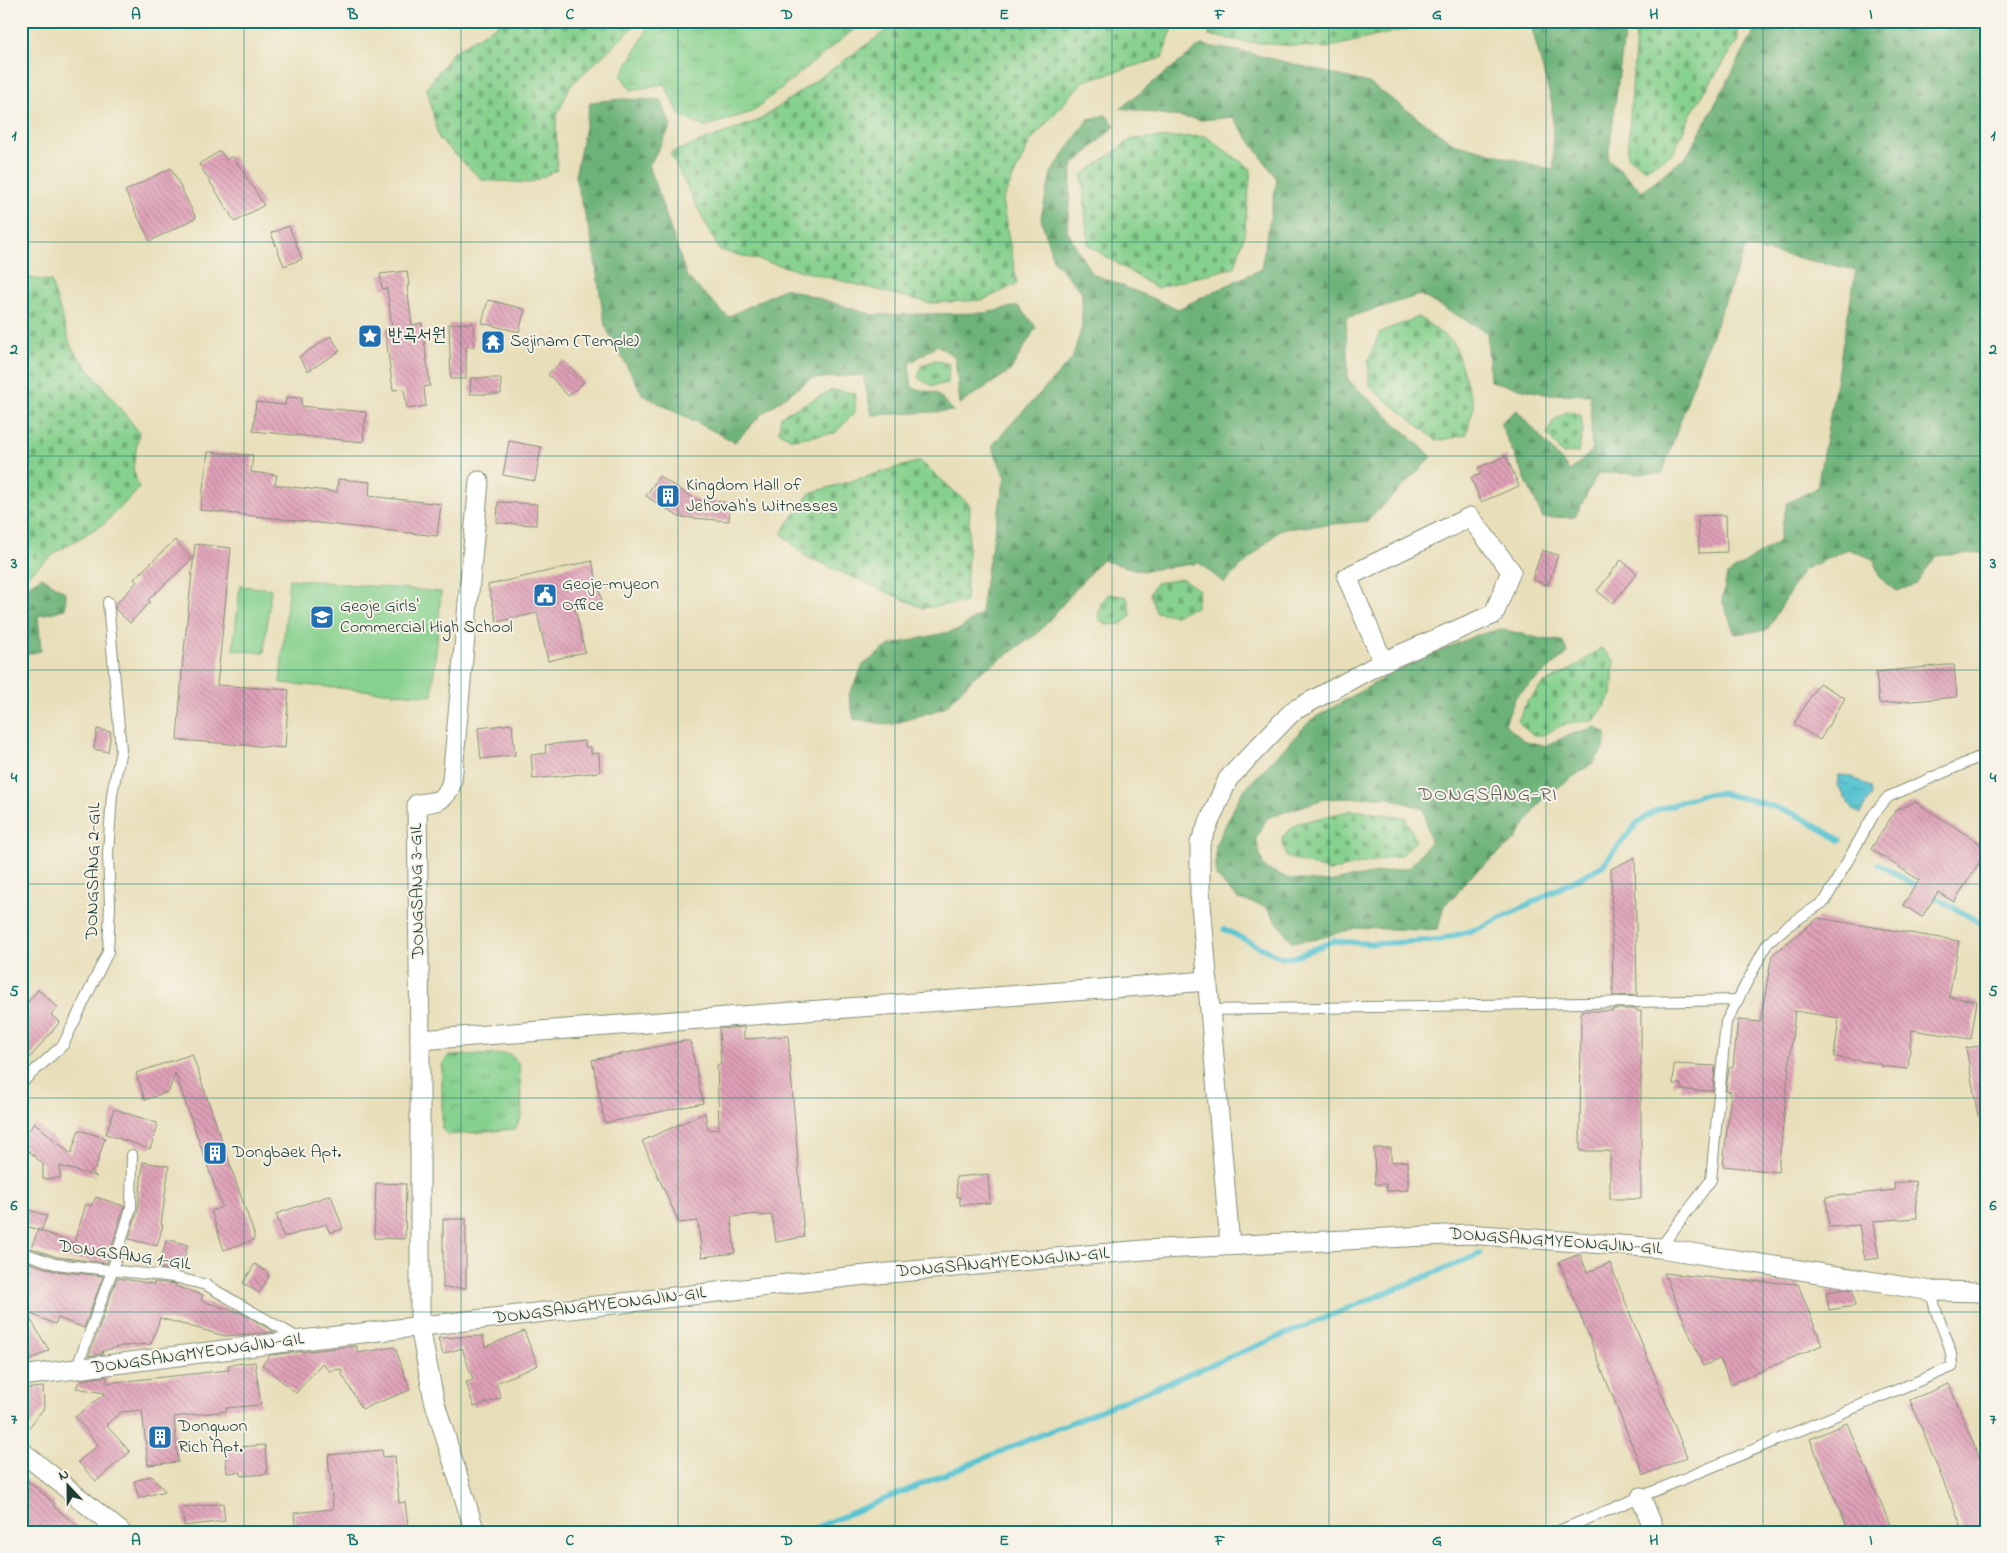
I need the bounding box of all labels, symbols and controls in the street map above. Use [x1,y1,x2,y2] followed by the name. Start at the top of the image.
[131,3,141,27] text: A
[347,3,359,27] text: B
[566,3,575,27] text: C
[780,3,793,27] text: D
[999,3,1009,27] text: E
[1214,3,1226,27] text: F
[1432,3,1442,27] text: G
[1649,3,1659,27] text: H
[1869,3,1873,27] text: I
[11,124,17,148] text: 1
[1990,124,1996,148] text: 1
[357,323,383,349] place icon: 반곡서원
[388,323,446,349] place label: 반곡서원
[480,329,506,355] temple icon: Sejinam (Temple)
[510,329,639,355] place label: Sejinam (Temple)
[9,338,18,362] text: 2
[1988,338,1997,362] text: 2
[686,473,838,520] place label: Kingdom Hall of Jehovah's Witnesses
[655,483,681,509] building icon: Kingdom Hall of Jehovah's Witnesses
[10,552,18,576] text: 3
[1989,552,1997,576] text: 3
[562,572,659,619] place label: Geoje-myeon Office
[532,582,558,608] public building icon: Geoje-myeon Office
[340,594,513,642] place label: Geoje Girls' Commercial High School
[309,604,335,630] school or university icon: Geoje Girls' Commercial High School
[10,766,18,790] text: 4
[1989,766,1997,790] text: 4
[1417,781,1558,810] district label: DONGSANG-RI
[80,802,108,941] street label: DONGSANG 2-GIL
[404,823,432,960] street label: DONGSANG 3-GIL
[9,980,19,1004] text: 5
[1988,980,1998,1004] text: 5
[202,1140,228,1166] building icon: Dongbaek Apt.
[231,1140,341,1167] place label: Dongbaek Apt.
[9,1194,18,1218] text: 6
[1988,1194,1997,1218] text: 6
[1447,1221,1664,1262] street label: DONGSANGMYEONGJIN-GIL
[56,1234,193,1278] street label: DONGSANG 1-GIL
[894,1241,1111,1285] street label: DONGSANGMYEONGJIN-GIL
[491,1280,708,1332] street label: DONGSANGMYEONGJIN-GIL
[89,1326,306,1382] street label: DONGSANGMYEONGJIN-GIL
[11,1408,18,1432] text: 7
[1990,1408,1997,1432] text: 7
[177,1414,248,1461] place label: Dongwon Rich Apt.
[147,1424,173,1450] building icon: Dongwon Rich Apt.
[42,1460,92,1510] north arrow
[55,1464,72,1487] text: N
[131,1529,141,1553] text: A
[347,1529,359,1553] text: B
[566,1529,575,1553] text: C
[780,1529,793,1553] text: D
[999,1529,1009,1553] text: E
[1214,1529,1226,1553] text: F
[1432,1529,1442,1553] text: G
[1649,1529,1659,1553] text: H
[1869,1529,1873,1553] text: I

